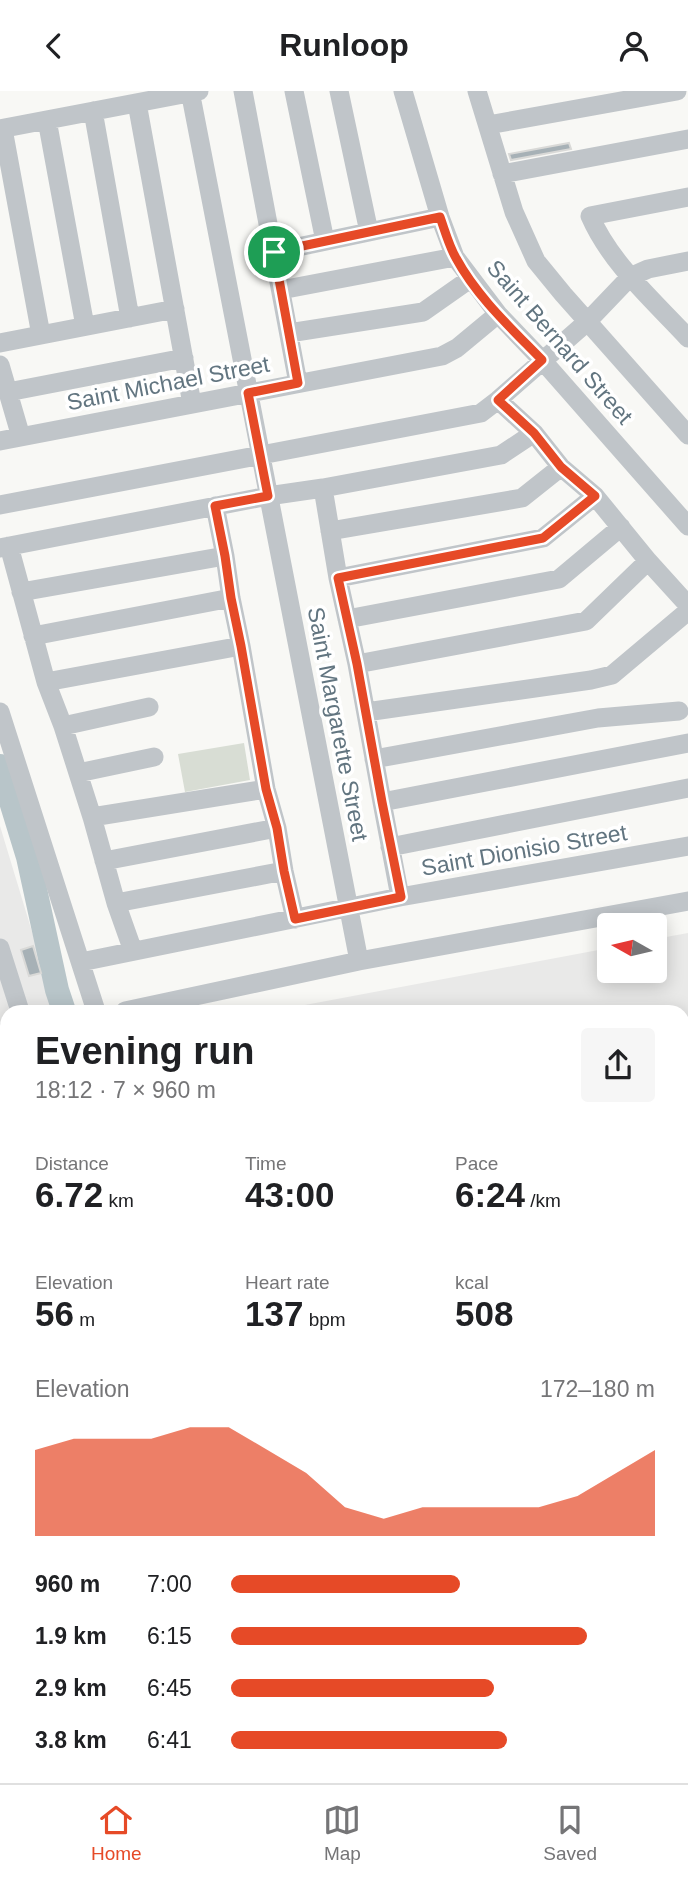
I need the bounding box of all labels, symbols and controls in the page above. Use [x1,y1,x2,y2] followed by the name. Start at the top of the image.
[35,27,73,65] icon: back
[279,27,409,63] text: Runloop
[615,27,653,65] icon: person
[244,222,304,282] pin
[255,233,293,271] icon: arrive
[482,255,639,430] street label: Saint Bernard Street
[64,350,272,415] street label: Saint Michael Street
[303,605,374,844] street label: Saint Margarette Street
[419,819,629,881] street label: Saint Dionisio Street
[597,913,667,983] north arrow
[597,913,667,983] map controls
[581,1028,655,1102] button: share
[35,1030,255,1072] text: Evening run
[35,1077,216,1103] text: 18:12 · 7 × 960 m
[35,1153,109,1174] text: Distance
[245,1153,287,1174] text: Time
[455,1153,498,1174] text: Pace
[35,1175,103,1214] text: 6.72
[245,1175,335,1214] text: 43:00
[455,1175,525,1214] text: 6:24
[103,1190,134,1211] text: km
[525,1190,561,1211] text: /km
[35,1272,113,1293] text: Elevation
[245,1272,329,1293] text: Heart rate
[455,1272,489,1293] text: kcal
[35,1294,74,1333] text: 56
[245,1294,303,1333] text: 137
[455,1294,513,1333] text: 508
[74,1309,95,1330] text: m
[303,1309,346,1330] text: bpm
[35,1376,130,1402] text: Elevation
[540,1376,655,1402] text: 172–180 m
[35,1571,100,1597] text: 960 m
[147,1571,192,1597] text: 7:00
[35,1623,107,1649] text: 1.9 km
[147,1623,192,1649] text: 6:15
[35,1675,107,1701] text: 2.9 km
[147,1675,192,1701] text: 6:45
[35,1727,107,1753] text: 3.8 km
[147,1727,192,1753] text: 6:41
[91,1801,142,1865] tab: Home
[323,1801,361,1865] tab: Map
[543,1801,597,1865] tab: Saved

